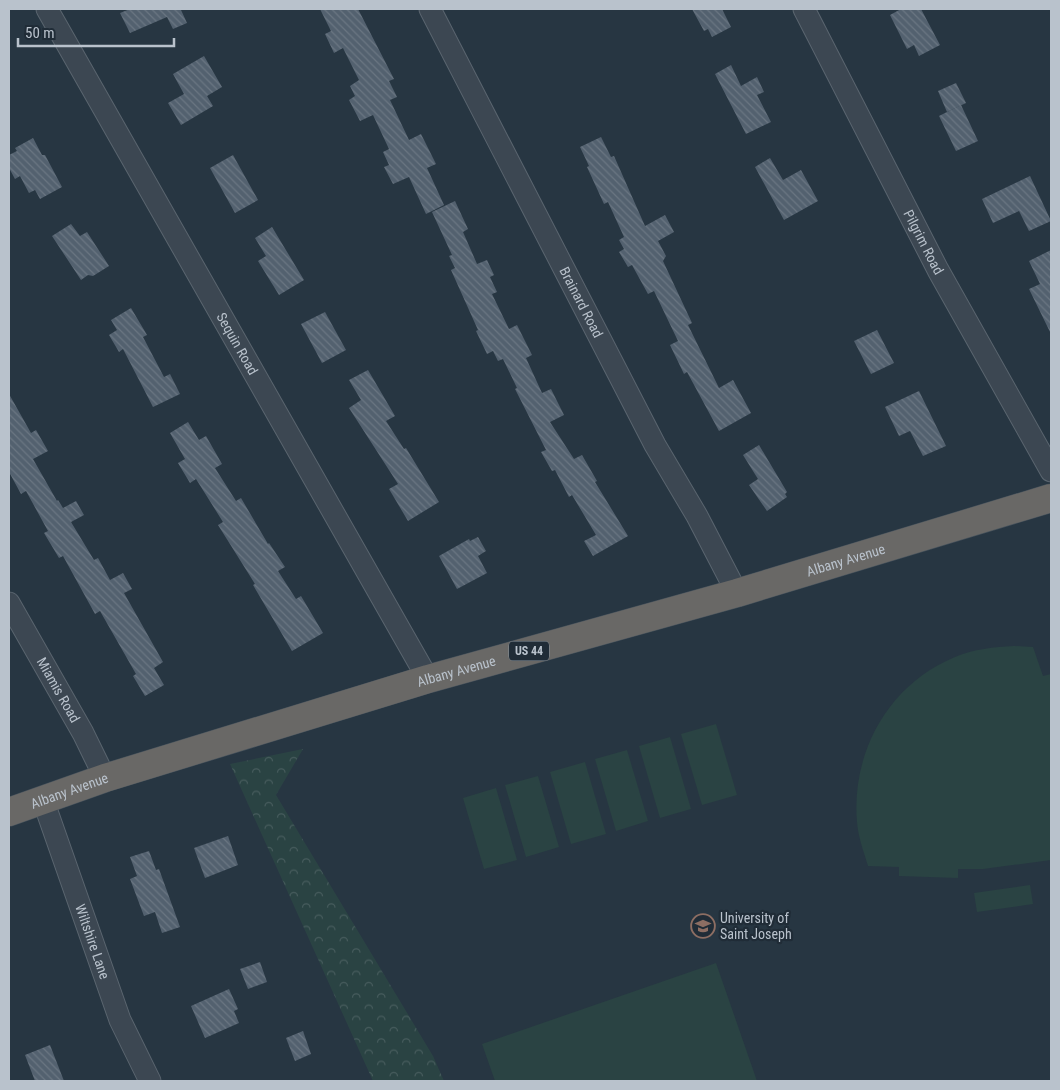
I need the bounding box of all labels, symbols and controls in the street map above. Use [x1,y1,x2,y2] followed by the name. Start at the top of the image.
[18,15,174,47] scale bar
[25,24,55,42] text: 50 m
[900,207,947,277] street label: Pilgrim Road
[556,264,606,340] street label: Brainard Road
[213,310,261,378] street label: Sequin Road
[805,541,887,580] street label: Albany Avenue
[509,641,549,660] road number: US 44
[415,652,498,690] street label: Albany Avenue
[34,655,83,725] street label: Miamis Road
[28,769,111,812] street label: Albany Avenue
[72,902,113,982] street label: Wiltshire Lane
[720,910,792,942] place label: University of Saint Joseph
[690,913,716,939] school or university icon: University of Saint Joseph

